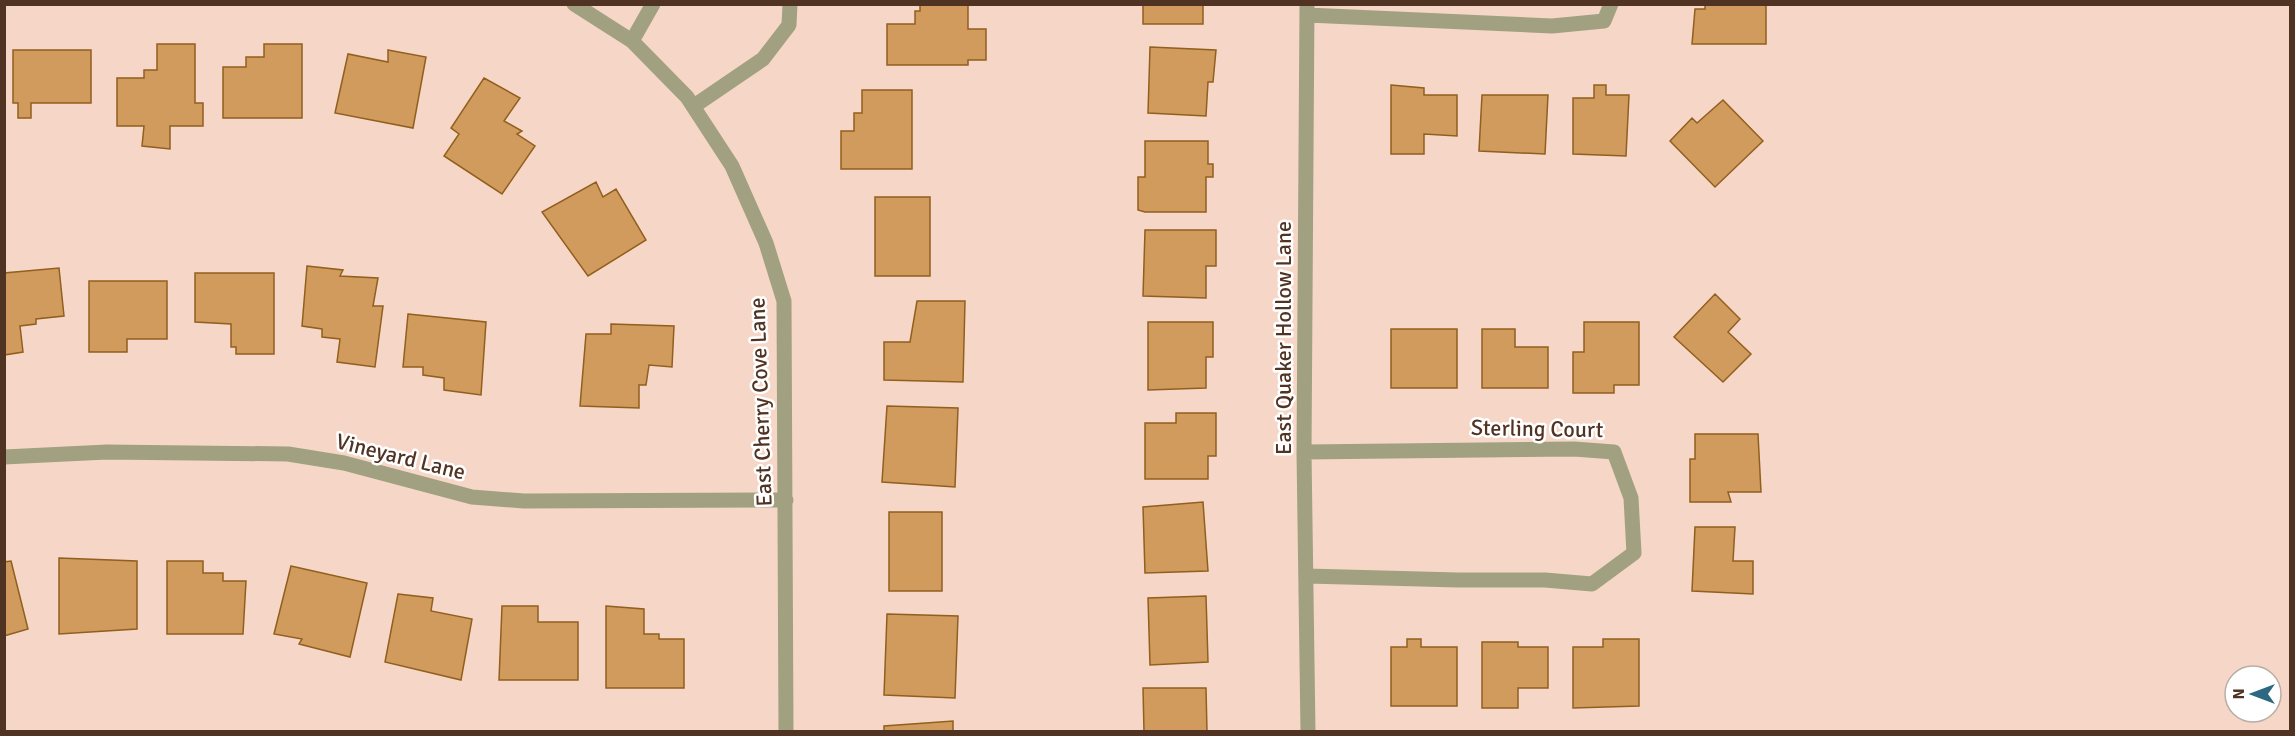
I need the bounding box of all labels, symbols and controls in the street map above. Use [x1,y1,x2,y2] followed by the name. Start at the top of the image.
[1270,221,1297,455] street label: East Quaker Hollow Lane
[743,297,778,507] street label: East Cherry Cove Lane
[1471,414,1604,443] street label: Sterling Court
[333,427,468,486] street label: Vineyard Lane
[2223,664,2283,724] north arrow
[2229,688,2249,700] text: N

